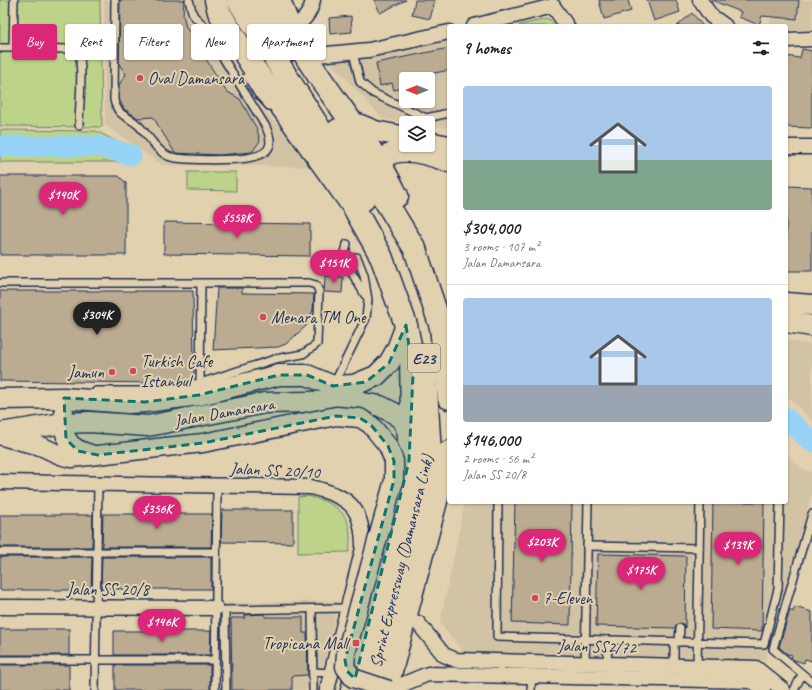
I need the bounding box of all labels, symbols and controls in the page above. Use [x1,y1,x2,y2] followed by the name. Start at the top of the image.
[12,24,57,60] chip: Buy
[65,24,116,60] chip: Rent
[124,24,183,60] chip: Filters
[191,24,239,60] chip: New
[247,24,326,60] chip: Apartment
[750,37,772,59] icon: filters
[463,38,511,59] text: 9 homes
[148,68,245,89] place label: Oval Damansara
[399,72,435,108] north arrow
[399,72,435,152] map controls
[135,73,145,83] marker: Oval Damansara
[582,112,654,184] icon: home
[399,116,435,152] button: layers
[35,182,91,216] pin: $140K
[48,187,78,203] text: $140K
[209,205,265,239] pin: $558K
[222,210,252,226] text: $558K
[463,218,520,239] text: $304,000
[463,239,539,255] text: 3 rooms · 107 m²
[306,250,362,284] pin: $151K
[319,255,349,271] text: $151K
[463,255,540,271] text: Jalan Damansara
[69,302,125,336] pin: $304K
[82,307,112,323] text: $304K
[271,307,367,328] place label: Menara TM One
[258,312,268,322] marker: Menara TM One
[582,324,654,396] icon: home
[408,344,440,372] road number: E23
[141,351,214,392] place label: Turkish Cafe Istanbul
[67,362,104,383] place label: Jamun
[128,366,138,376] marker: Turkish Cafe Istanbul
[107,367,117,377] marker: Jamun
[172,393,278,432] street label: Jalan Damansara
[463,430,520,451] text: $146,000
[365,451,438,670] street label: Sprint Expressway (Damansara Link)
[463,451,533,467] text: 2 rooms · 56 m²
[228,458,322,483] street label: Jalan SS 20/10
[463,467,526,483] text: Jalan SS 20/8
[129,496,185,530] pin: $356K
[142,501,172,517] text: $356K
[514,529,570,563] pin: $203K
[710,532,766,566] pin: $139K
[527,534,557,550] text: $203K
[723,537,753,553] text: $139K
[613,557,669,591] pin: $175K
[626,562,656,578] text: $175K
[66,579,152,600] street label: Jalan SS 20/8
[543,588,594,609] place label: 7-Eleven
[530,593,540,603] marker: 7-Eleven
[134,609,190,643] pin: $146K
[147,614,177,630] text: $146K
[263,633,351,654] place label: Tropicana Mall
[556,635,638,658] street label: Jalan SS2/72
[351,638,361,648] marker: Tropicana Mall

